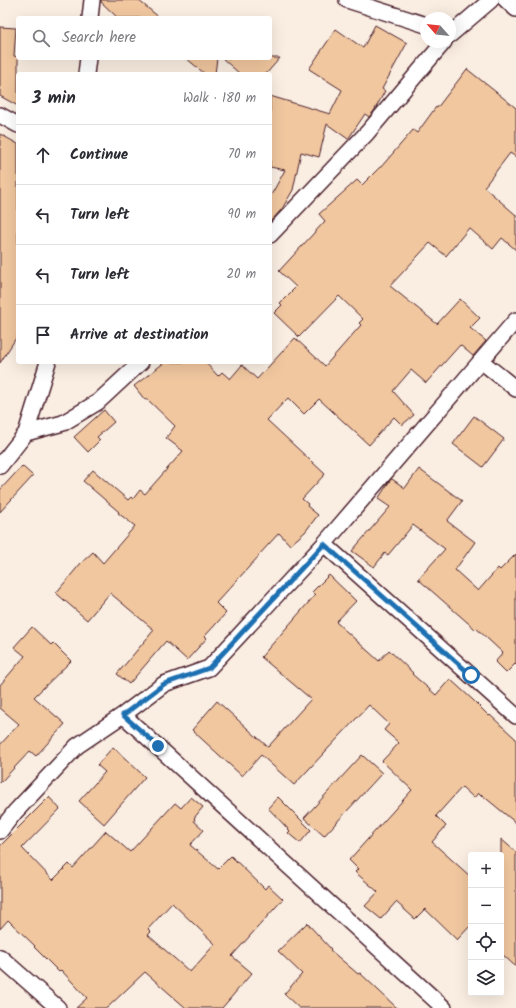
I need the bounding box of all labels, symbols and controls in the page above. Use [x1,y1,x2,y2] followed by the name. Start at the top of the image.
[420,12,456,48] north arrow
[16,16,272,60] search box
[62,26,136,50] text: Search here
[30,27,52,49] icon: search
[32,85,76,112] text: 3 min
[183,88,256,109] text: Walk · 180 m
[70,143,128,167] text: Continue
[32,144,54,166] icon: ahead
[228,144,256,165] text: 70 m
[70,203,130,227] text: Turn left
[32,204,54,226] icon: left
[228,204,256,225] text: 90 m
[70,263,130,287] text: Turn left
[32,264,54,286] icon: left
[226,264,256,285] text: 20 m
[70,323,209,347] text: Arrive at destination
[32,324,54,346] icon: arrive
[462,666,480,684] route start
[149,737,167,755] route end
[468,852,504,996] map controls
[468,852,504,888] button: +
[468,888,504,924] button: −
[468,924,504,960] button: locate
[468,960,504,996] button: layers

